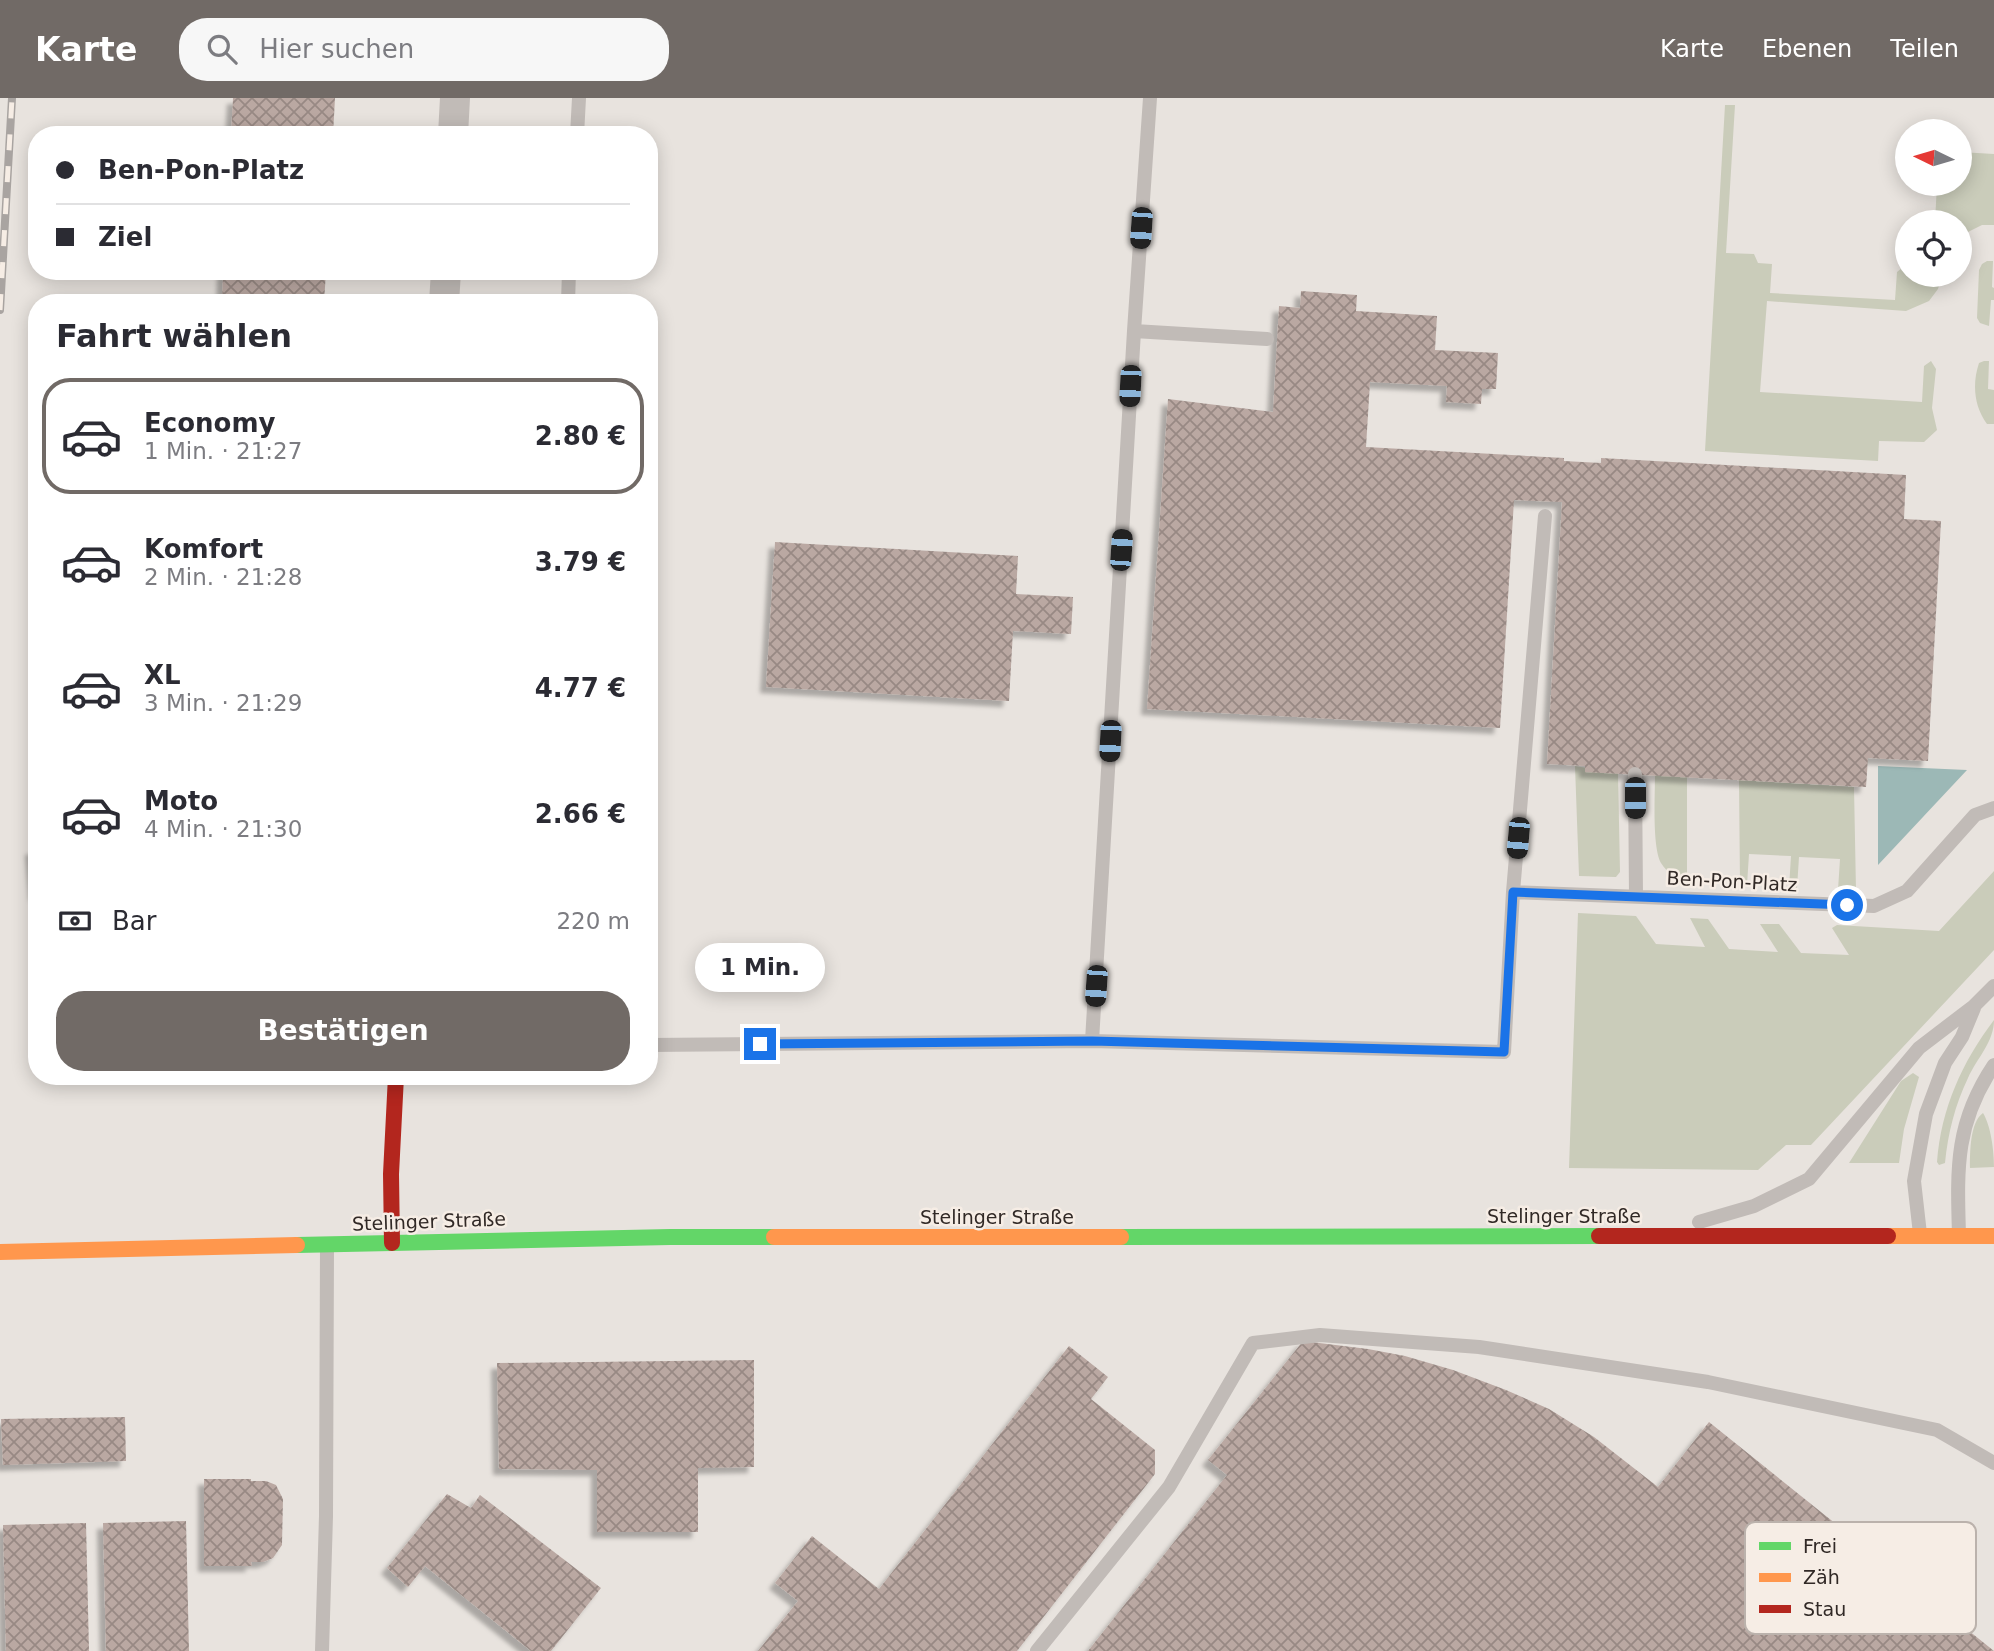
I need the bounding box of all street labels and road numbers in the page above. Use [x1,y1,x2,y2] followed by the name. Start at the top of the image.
[1666,867,1798,895] street label: Ben-Pon-Platz
[1487,1205,1641,1227] street label: Stelinger Straße
[920,1206,1074,1228] street label: Stelinger Straße
[352,1207,506,1235] street label: Stelinger Straße

